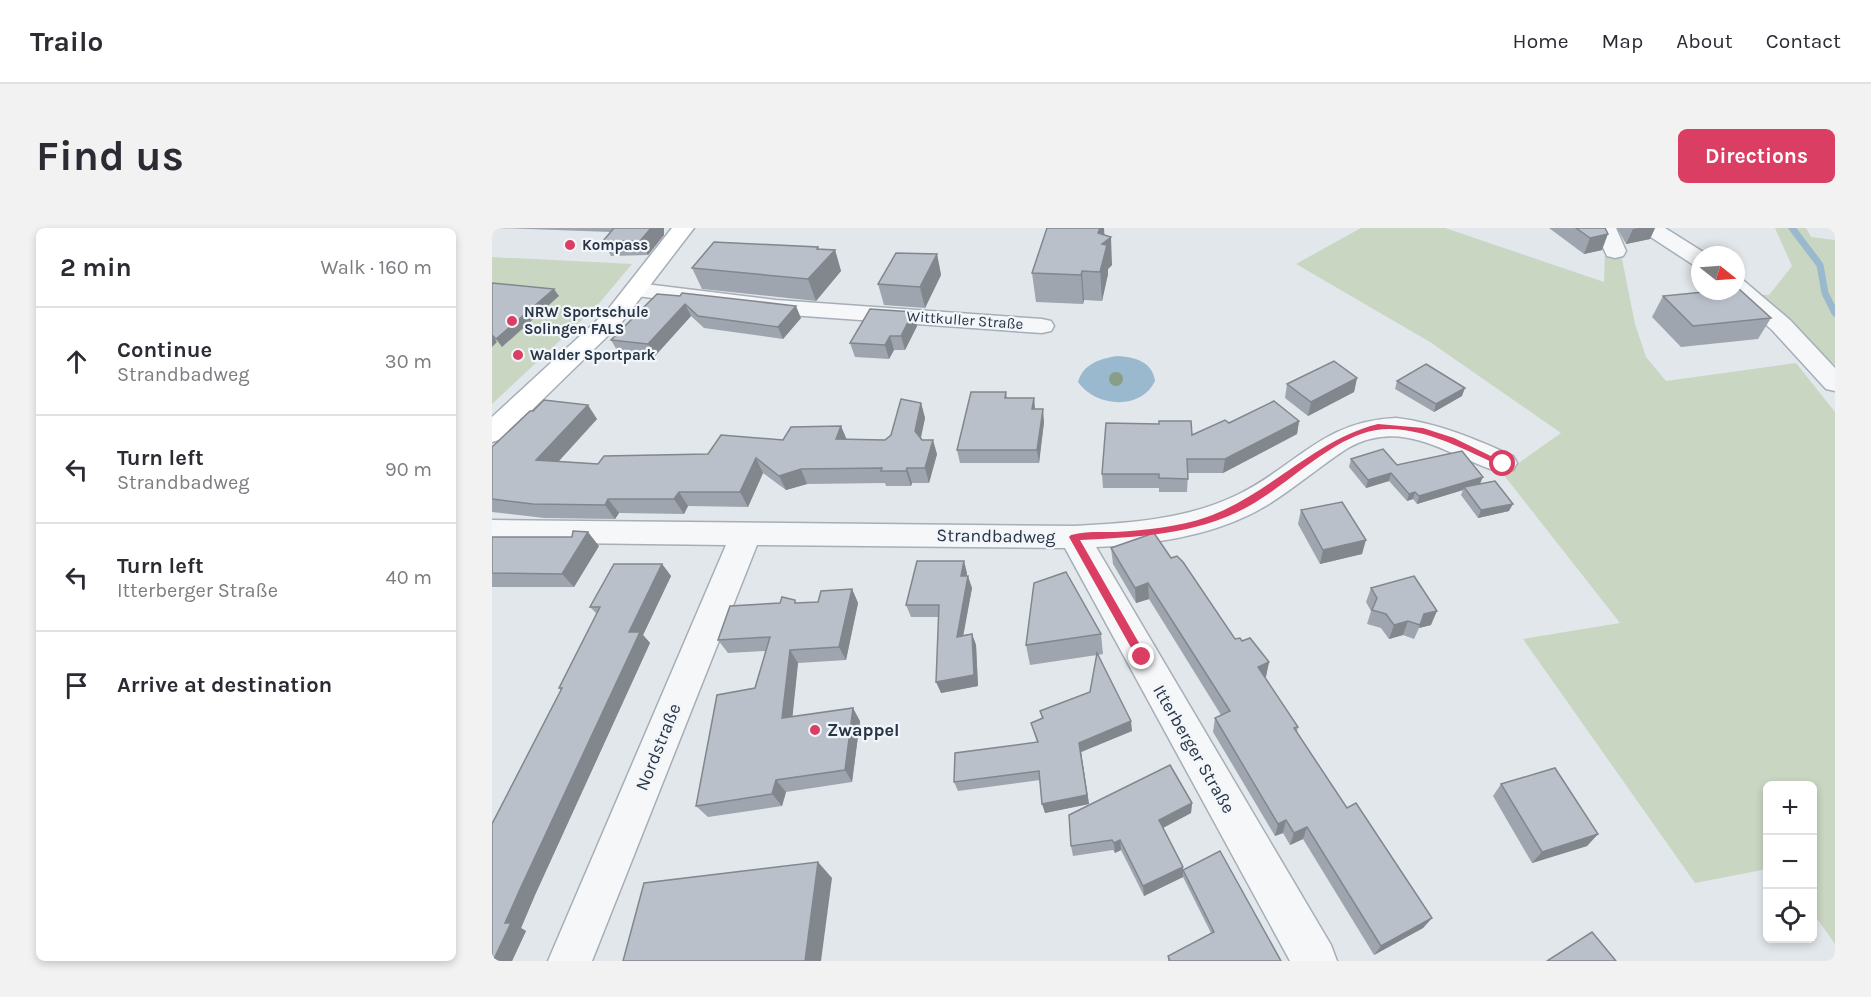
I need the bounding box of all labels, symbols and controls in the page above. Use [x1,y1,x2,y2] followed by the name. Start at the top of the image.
[30,25,103,58] text: Trailo
[1513,29,1569,53] text: Home
[1602,29,1643,53] text: Map
[1676,29,1733,53] text: About
[1766,29,1841,53] text: Contact
[1678,129,1835,183] button: Directions
[36,131,184,181] text: Find us
[582,236,648,254] place label: Kompass
[563,238,577,252] marker: Kompass
[1691,246,1745,300] north arrow
[60,252,132,283] text: 2 min
[320,256,432,279] text: Walk · 160 m
[524,303,649,338] place label: NRW Sportschule Solingen FALS
[906,307,1024,333] street label: Wittkuller Straße
[505,314,519,328] marker: NRW Sportschule Solingen FALS
[117,337,212,363] text: Continue
[60,345,93,378] icon: ahead
[530,346,656,364] place label: Walder Sportpark
[511,348,525,362] marker: Walder Sportpark
[385,350,432,373] text: 30 m
[117,363,250,386] text: Strandbadweg
[117,445,204,471] text: Turn left
[1489,450,1515,476] route start
[60,453,93,486] icon: left
[385,458,432,481] text: 90 m
[117,471,250,494] text: Strandbadweg
[936,524,1056,548] street label: Strandbadweg
[117,553,204,579] text: Turn left
[60,561,93,594] icon: left
[386,566,432,589] text: 40 m
[117,579,278,602] text: Itterberger Straße
[1128,643,1154,669] route end
[60,669,93,702] icon: arrive
[117,672,332,698] text: Arrive at destination
[1148,681,1240,817] street label: Itterberger Straße
[631,700,685,794] street label: Nordstraße
[827,719,899,741] place label: Zwappel
[808,723,822,737] marker: Zwappel
[1763,781,1817,943] map controls
[1763,781,1817,835] button: +
[1763,835,1817,889] button: −
[1763,889,1817,943] button: locate

